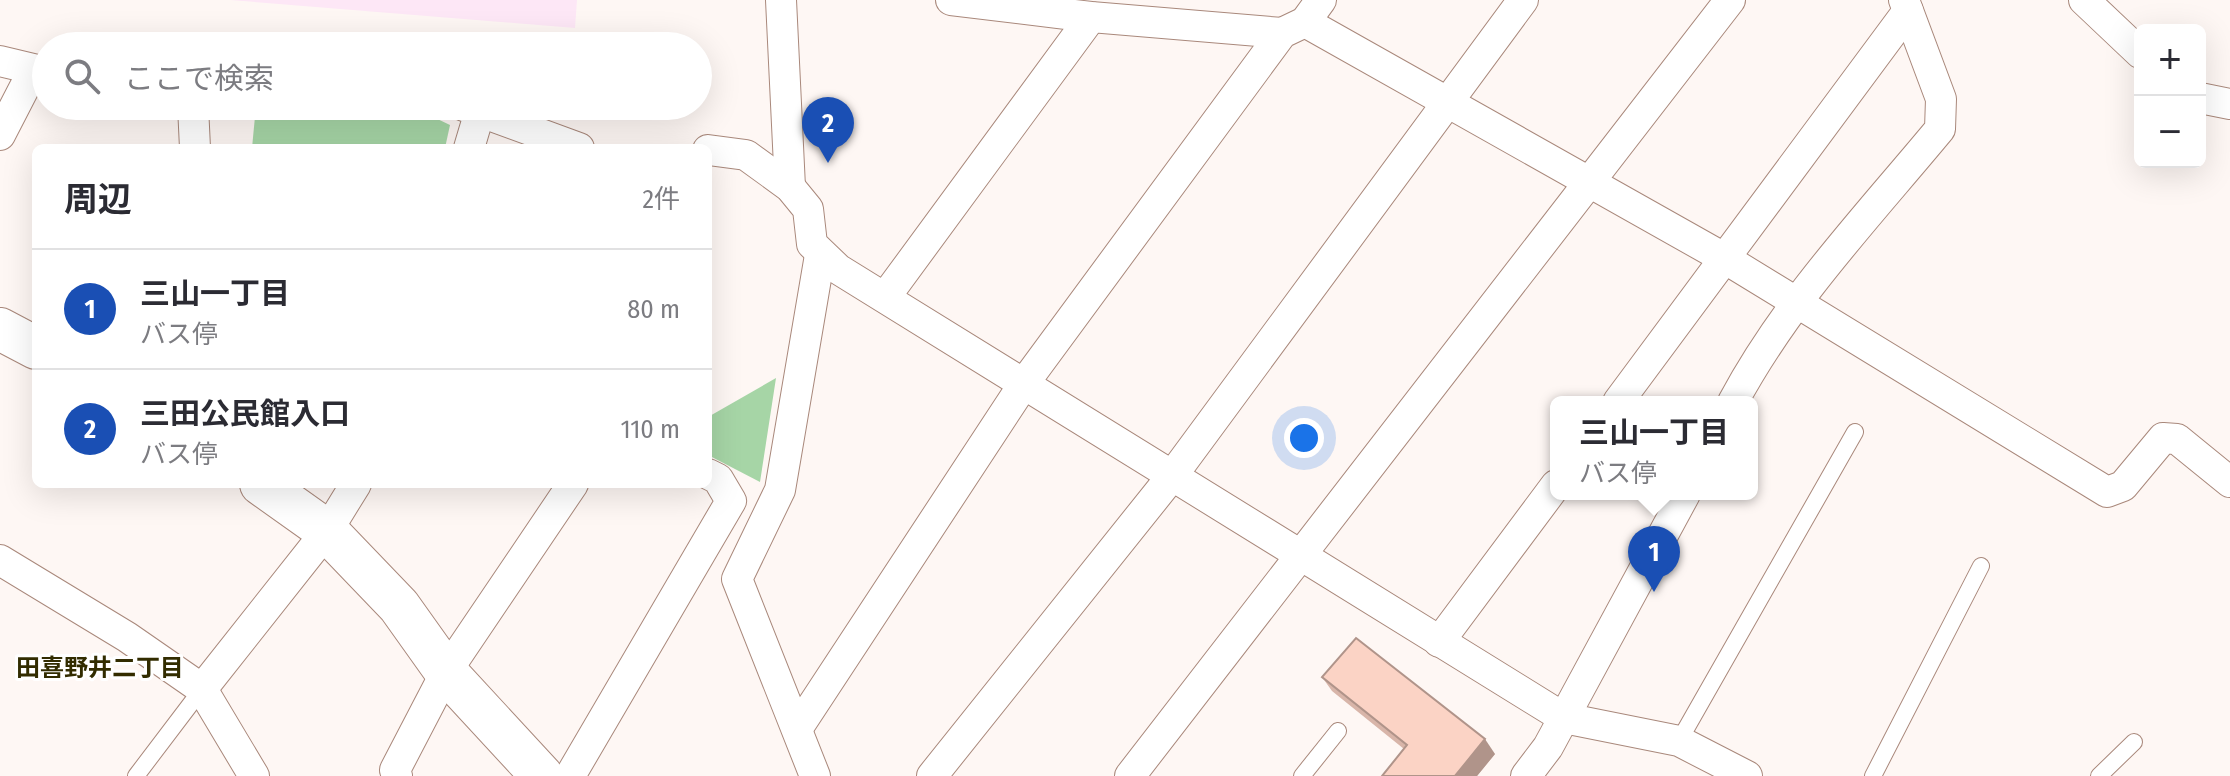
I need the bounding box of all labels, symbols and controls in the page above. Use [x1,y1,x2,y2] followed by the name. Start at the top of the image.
[2134,24,2206,168] map controls
[2134,24,2206,96] button: +
[32,32,712,120] search box
[60,54,104,98] icon: search
[124,61,274,97] text: ここで検索
[2134,96,2206,168] button: −
[802,97,854,163] pin: 2
[64,179,132,220] text: 周辺
[643,184,680,215] text: 2件
[140,276,290,312] text: 三山一丁目
[85,294,96,325] text: 1
[627,294,680,325] text: 80 m
[140,319,218,350] text: バス停
[140,396,350,432] text: 三田公民館入口
[1550,396,1758,500] popup
[84,414,96,445] text: 2
[620,414,680,445] text: 110 m
[1579,415,1729,451] text: 三山一丁目
[1284,418,1324,458] your location
[140,439,218,470] text: バス停
[1579,458,1657,489] text: バス停
[1628,526,1680,592] pin: 1
[16,654,184,682] district label: 田喜野井二丁目

